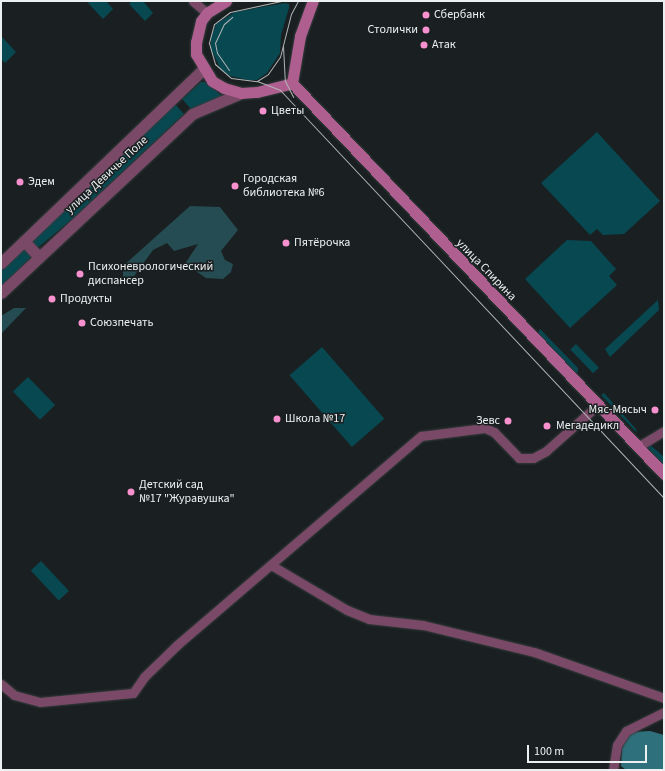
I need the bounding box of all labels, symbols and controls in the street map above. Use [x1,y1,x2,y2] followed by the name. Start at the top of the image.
[434,8,485,22] place label: Сбербанк
[421,10,431,20] marker: Сбербанк
[368,23,418,37] place label: Столички
[421,25,431,35] marker: Столички
[432,38,456,52] place label: Атак
[419,40,429,50] marker: Атак
[271,104,304,118] place label: Цветы
[258,106,268,116] marker: Цветы
[63,133,151,217] street label: улица Девичье Поле
[243,172,324,200] place label: Городская библиотека №6
[28,175,55,189] place label: Эдем
[15,177,25,187] marker: Эдем
[230,181,240,191] marker: Городская библиотека №6
[294,236,350,250] place label: Пятёрочка
[453,236,519,304] street label: улица Спирина
[281,238,291,248] marker: Пятёрочка
[88,260,213,288] place label: Психоневрологический диспансер
[75,269,85,279] marker: Психоневрологический диспансер
[60,292,112,306] place label: Продукты
[47,294,57,304] marker: Продукты
[90,316,154,330] place label: Союзпечать
[77,318,87,328] marker: Союзпечать
[589,403,647,417] place label: Мяс-Мясыч
[650,405,660,415] marker: Мяс-Мясыч
[285,412,345,426] place label: Школа №17
[272,414,282,424] marker: Школа №17
[476,414,500,428] place label: Зевс
[503,416,513,426] marker: Зевс
[556,419,619,433] place label: Мегадедикл
[541,420,553,432] marker: Мегадедикл
[139,478,235,506] place label: Детский сад №17 "Журавушка"
[126,487,136,497] marker: Детский сад №17 "Журавушка"
[529,737,649,763] scale bar
[534,743,564,760] text: 100 m

